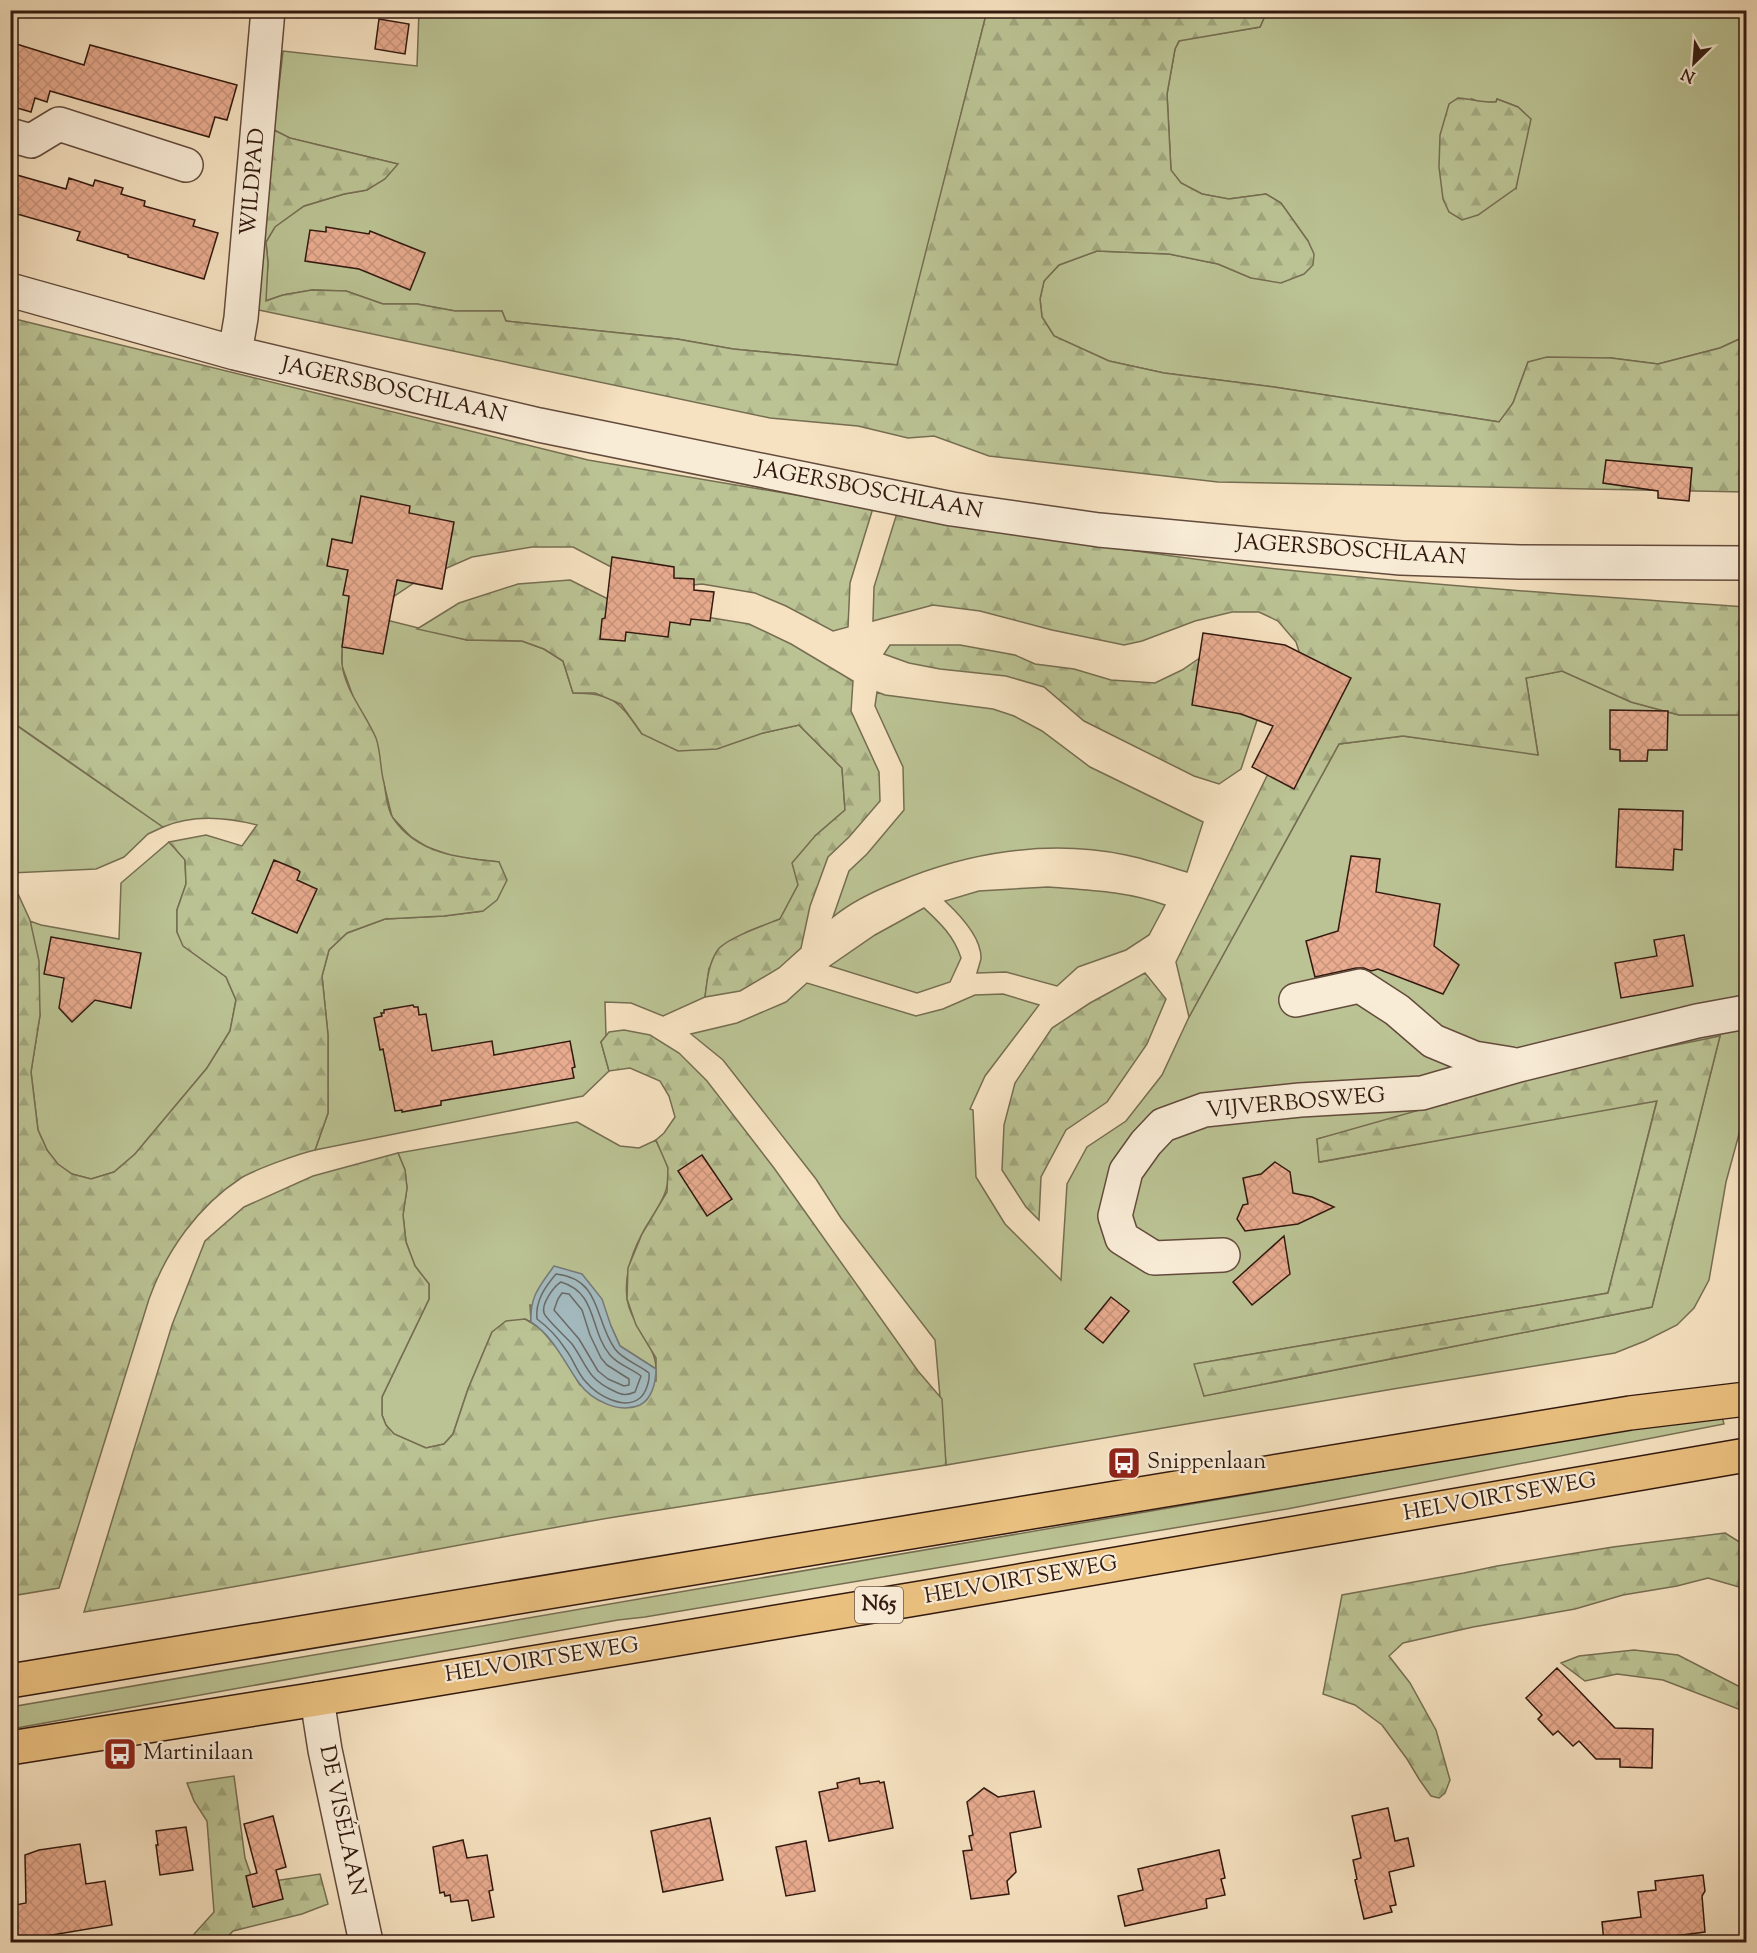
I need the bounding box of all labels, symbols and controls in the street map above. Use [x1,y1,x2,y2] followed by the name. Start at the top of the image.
[1664,33,1724,93] north arrow
[1678,61,1699,87] text: N
[233,127,275,237] street label: WILDPAD
[277,349,510,433] street label: JAGERSBOSCHLAAN
[752,453,985,529] street label: JAGERSBOSCHLAAN
[1234,527,1467,575] street label: JAGERSBOSCHLAAN
[1205,1080,1387,1128] street label: VIJVERBOSWEG
[1106,1445,1142,1481] bus stop icon: Snippenlaan
[1147,1447,1266,1479] place label: Snippenlaan
[1401,1465,1599,1531] street label: HELVOIRTSEWEG
[922,1548,1120,1614] street label: HELVOIRTSEWEG
[855,1587,903,1623] road number: N65
[443,1630,641,1692] street label: HELVOIRTSEWEG
[102,1736,138,1772] bus stop icon: Martinilaan
[143,1738,254,1770] place label: Martinilaan
[309,1742,374,1899] street label: DE VISÉLAAN

